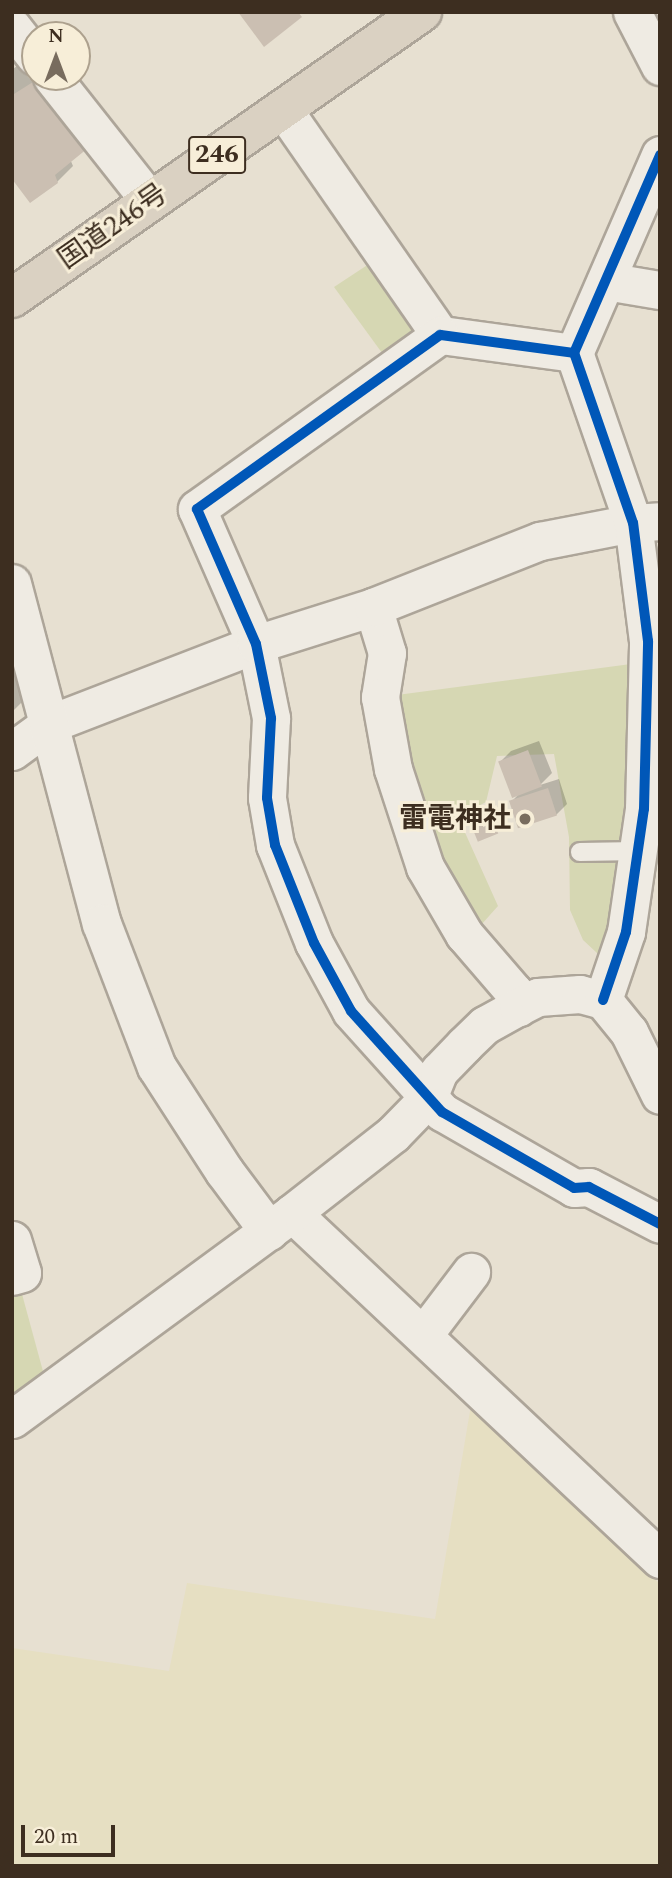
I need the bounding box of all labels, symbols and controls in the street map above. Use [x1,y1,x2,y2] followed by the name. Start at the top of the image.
[21,21,91,91] north arrow
[48,22,64,51] text: N
[187,132,247,178] road number: 246
[52,177,174,277] street label: 国道246号
[399,802,511,836] place label: 雷電神社
[517,811,533,827] marker: 雷電神社
[24,1812,119,1856] scale bar
[34,1821,78,1853] text: 20 m

